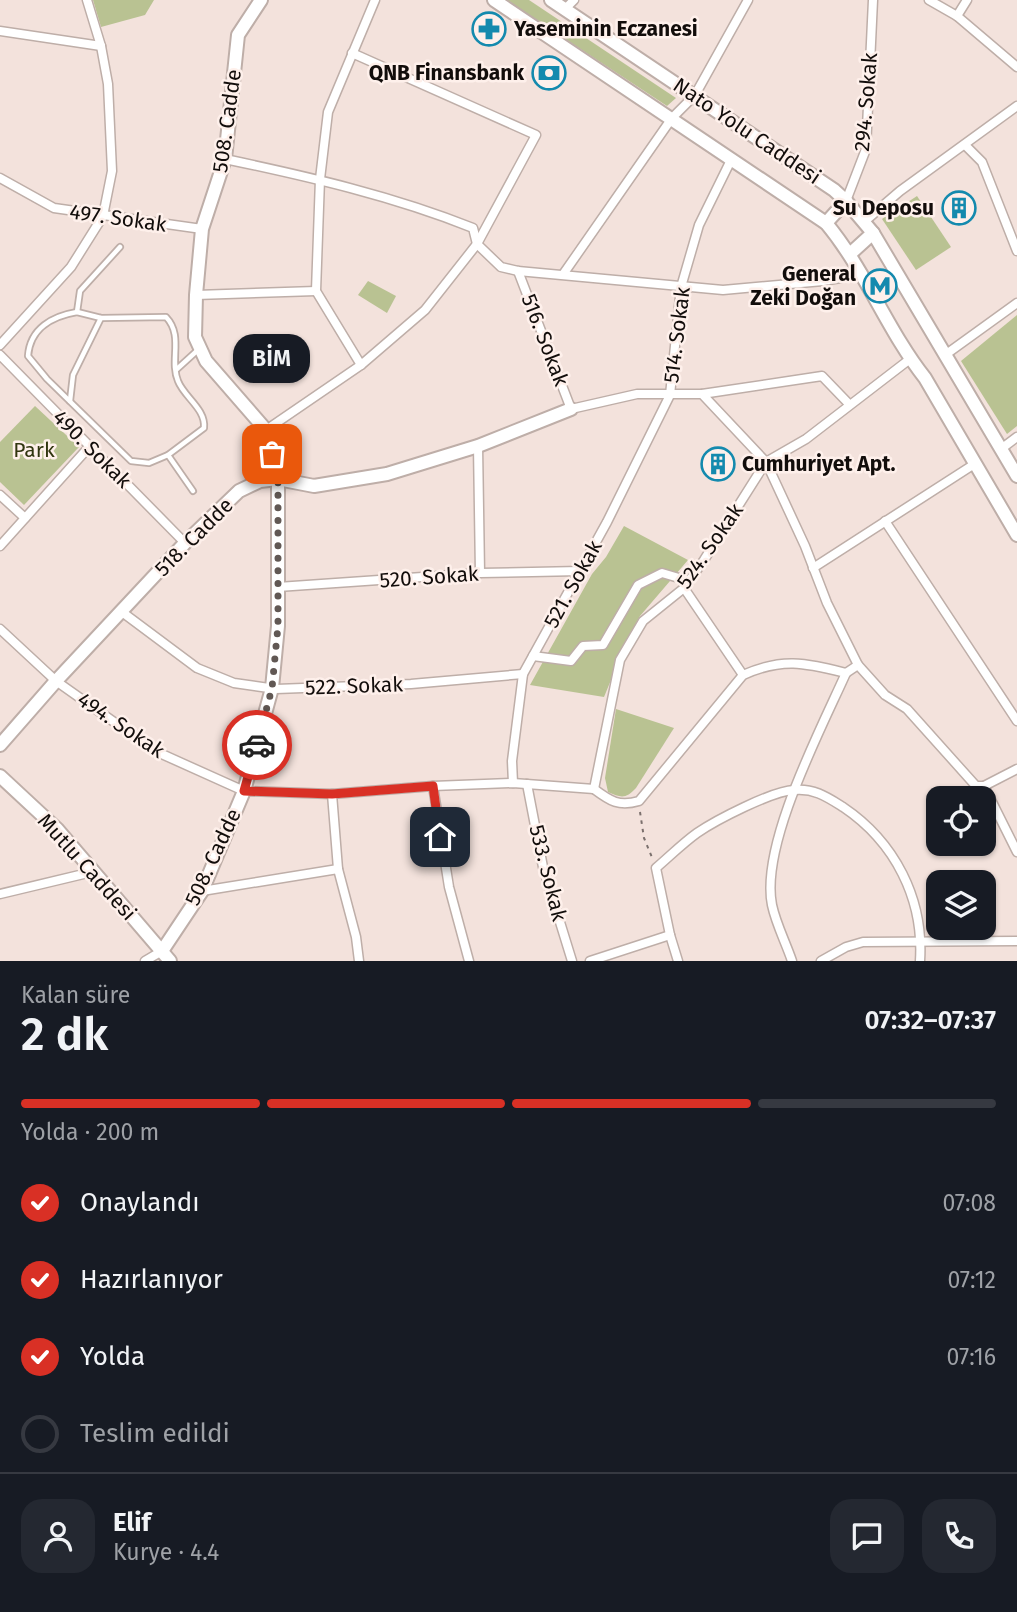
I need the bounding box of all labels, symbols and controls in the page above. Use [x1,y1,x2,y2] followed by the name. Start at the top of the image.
[470,10,508,48] pharmacy icon: Yaseminin Eczanesi
[513,16,698,42] place label: Yaseminin Eczanesi
[849,51,883,152] street label: 294. Sokak
[530,54,568,92] bank icon: QNB Finansbank
[369,60,524,86] place label: QNB Finansbank
[207,68,247,174] street label: 508. Cadde
[668,72,826,190] street label: Nato Yolu Caddesi
[940,189,978,227] building icon: Su Deposu
[833,195,934,221] place label: Su Deposu
[68,198,168,238] street label: 497. Sokak
[750,261,857,311] place label: General Zeki Doğan
[861,267,899,305] metro station icon: General Zeki Doğan
[658,285,696,385] street label: 514. Sokak
[516,290,575,390] street label: 516. Sokak
[233,335,310,384] callout: BİM
[252,344,291,372] text: BİM
[47,404,137,494] street label: 490. Sokak
[242,424,302,484] pin
[253,435,291,473] icon: bag
[13,437,55,463] park label: Park
[699,445,737,483] building icon: Cumhuriyet Apt.
[742,451,896,477] place label: Cumhuriyet Apt.
[149,492,239,582] street label: 518. Cadde
[671,498,749,594] street label: 524. Sokak
[538,535,608,632] street label: 521. Sokak
[379,561,480,593] street label: 520. Sokak
[305,671,404,701] street label: 522. Sokak
[72,686,170,764] street label: 494. Sokak
[222,710,292,780] courier
[238,726,276,764] icon: car
[926,786,996,940] map controls
[926,786,996,856] button: locate
[179,804,247,910] street label: 508. Cadde
[410,807,470,867] pin
[32,808,142,926] street label: Mutlu Caddesi
[421,818,459,856] icon: home
[523,822,573,924] street label: 533. Sokak
[926,870,996,940] button: layers
[21,981,130,1009] text: Kalan süre
[864,1005,996,1036] text: 07:32–07:37
[21,1007,108,1062] text: 2 dk
[21,1118,159,1146] text: Yolda · 200 m
[21,1184,59,1222] icon: check
[80,1187,200,1218] text: Onaylandı
[942,1189,996,1217] text: 07:08
[21,1261,59,1299] icon: check
[80,1264,223,1295] text: Hazırlanıyor
[947,1266,996,1294] text: 07:12
[21,1338,59,1376] icon: check
[80,1341,145,1372] text: Yolda
[947,1343,996,1371] text: 07:16
[80,1418,230,1449] text: Teslim edildi
[21,1499,95,1573] button: person
[830,1499,904,1573] button: chat
[922,1499,996,1573] button: phone
[113,1507,151,1538] text: Elif
[113,1538,219,1566] text: Kurye · 4.4

